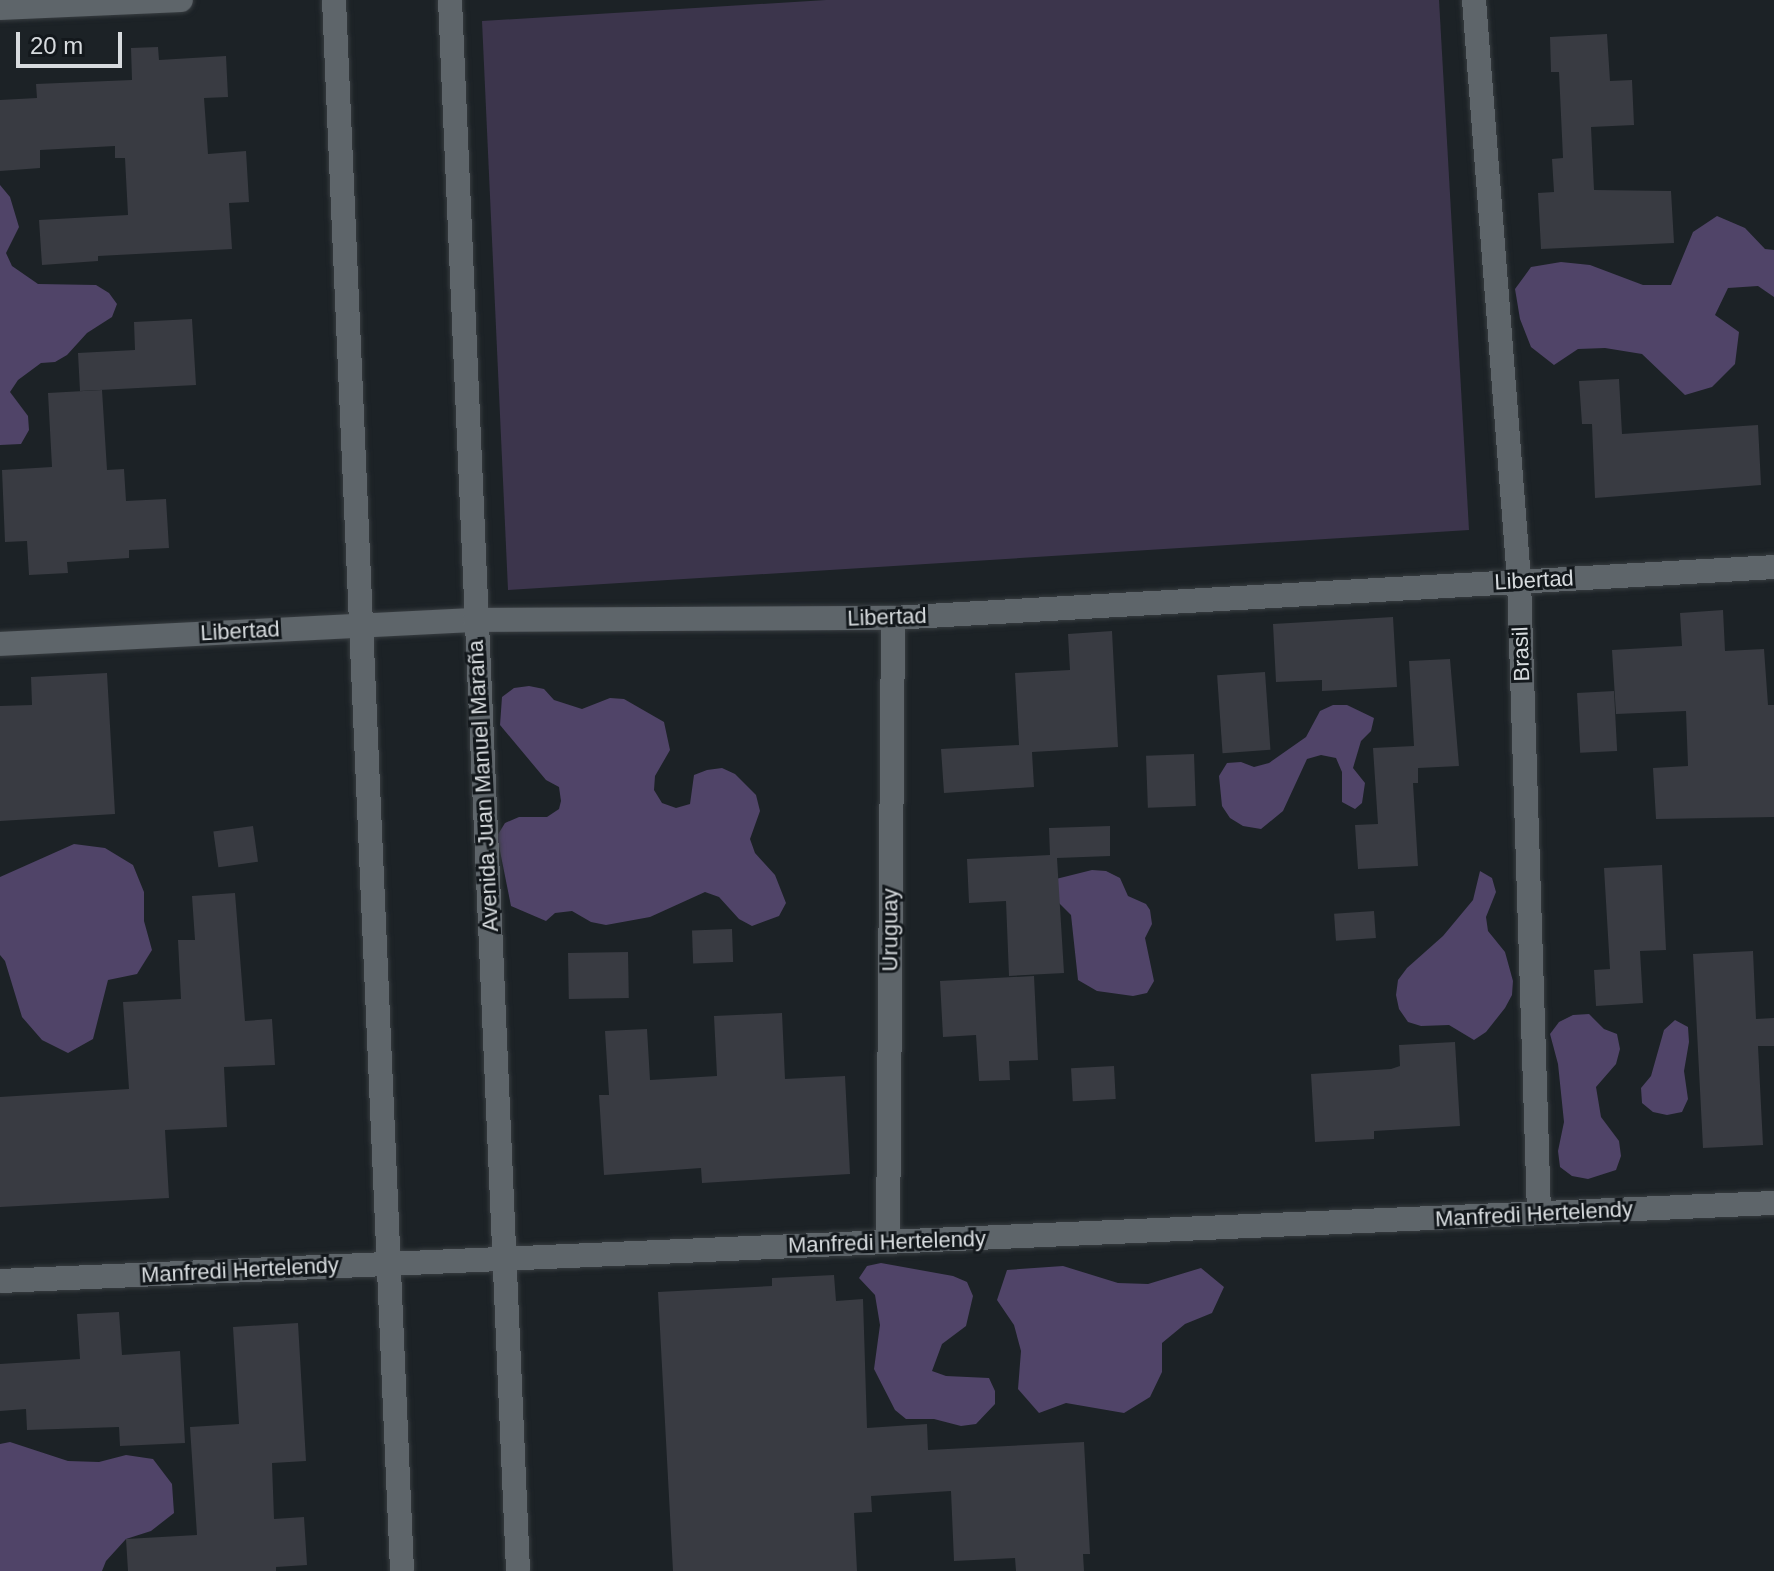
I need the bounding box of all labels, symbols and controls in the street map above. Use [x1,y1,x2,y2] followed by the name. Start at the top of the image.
[20,16,126,66] scale bar
[30,32,83,59] text: 20 m
[1494,565,1574,595] street label: Libertad
[847,602,927,632] street label: Libertad
[200,616,280,646] street label: Libertad
[1507,626,1535,682] street label: Brasil
[462,640,504,932] street label: Avenida Juan Manuel Maraña
[877,888,903,972] street label: Uruguay
[1434,1196,1634,1232] street label: Manfredi Hertelendy
[788,1225,986,1259] street label: Manfredi Hertelendy
[140,1252,340,1288] street label: Manfredi Hertelendy

